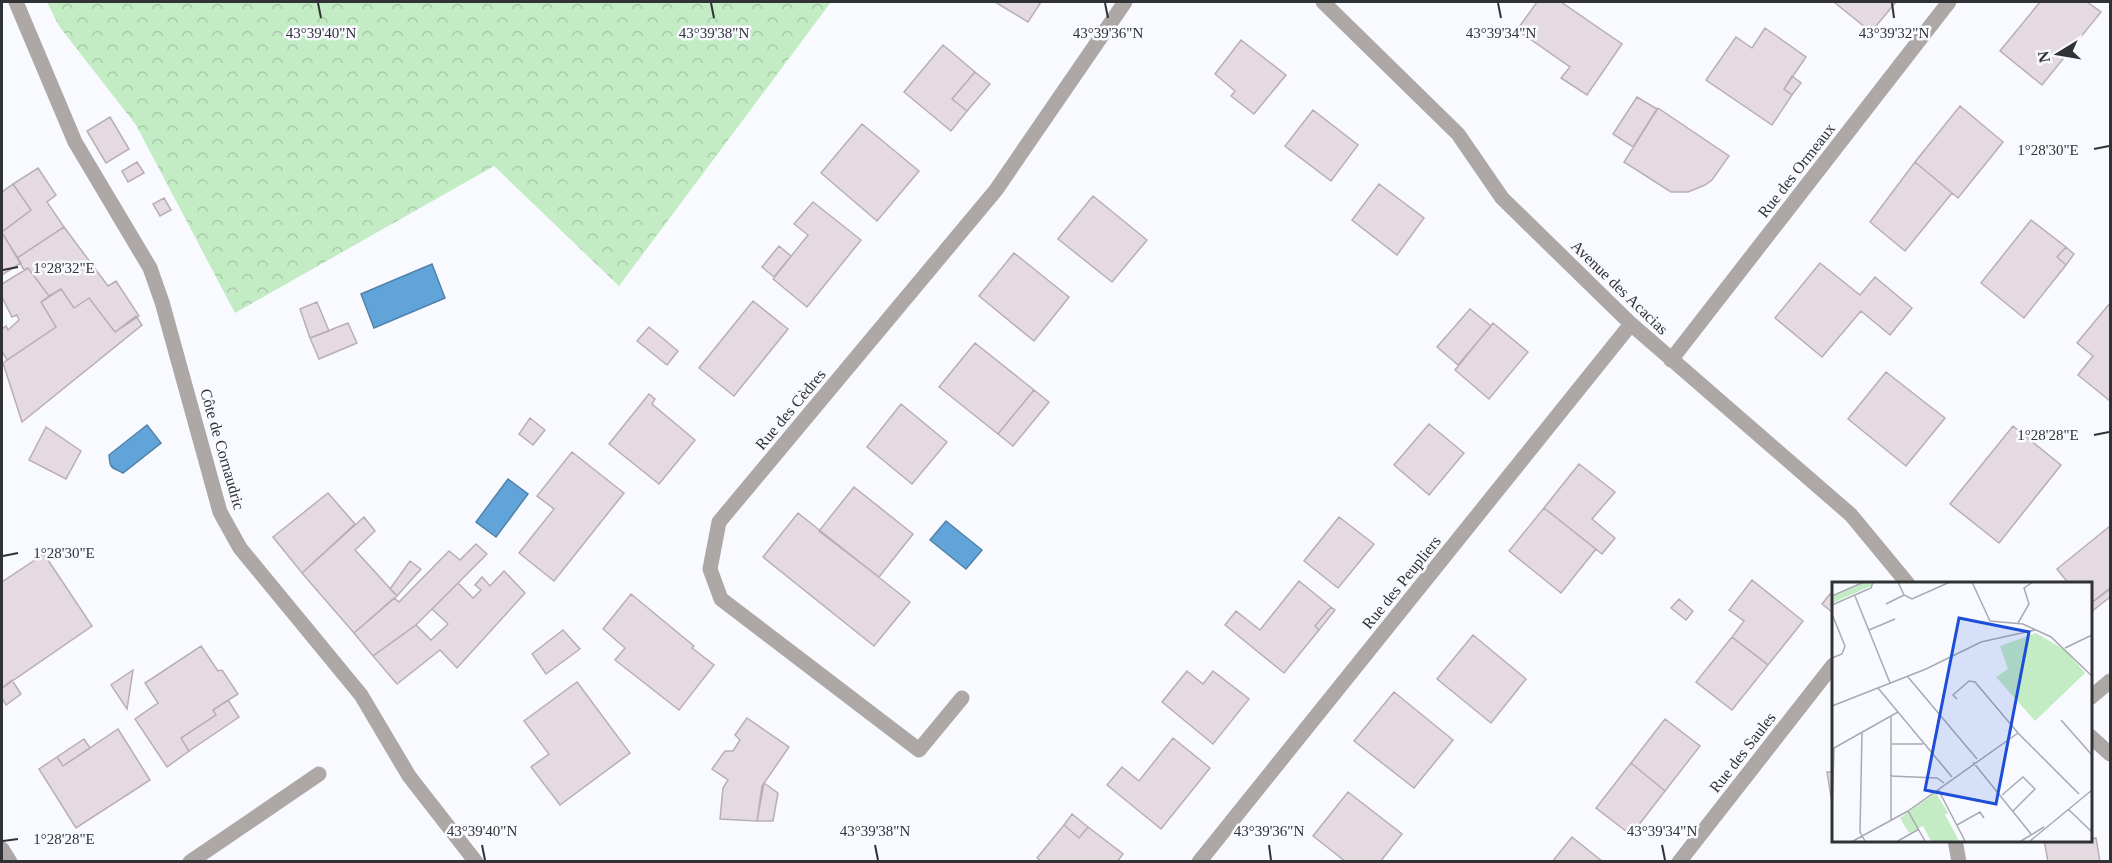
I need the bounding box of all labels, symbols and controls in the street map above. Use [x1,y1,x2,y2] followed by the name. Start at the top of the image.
[2028,24,2088,84] north arrow
[286,25,356,41] text: 43°39'40"N
[679,25,749,41] text: 43°39'38"N
[1073,25,1143,41] text: 43°39'36"N
[1466,25,1536,41] text: 43°39'34"N
[1859,25,1929,41] text: 43°39'32"N
[2034,49,2053,64] text: N
[1754,120,1838,221] street label: Rue des Ormeaux
[2017,142,2079,158] text: 1°28'30"E
[1568,237,1671,338] street label: Avenue des Acacias
[33,260,95,276] text: 1°28'32"E
[752,366,829,453] street label: Rue des Cèdres
[197,387,248,512] street label: Côte de Cornaudric
[2017,427,2079,443] text: 1°28'28"E
[1359,532,1445,633] street label: Rue des Peupliers
[33,545,95,561] text: 1°28'30"E
[1832,582,2091,842] inset map
[1706,709,1779,796] street label: Rue des Saules
[447,823,517,839] text: 43°39'40"N
[840,823,910,839] text: 43°39'38"N
[1234,823,1304,839] text: 43°39'36"N
[1627,823,1697,839] text: 43°39'34"N
[33,831,95,847] text: 1°28'28"E

